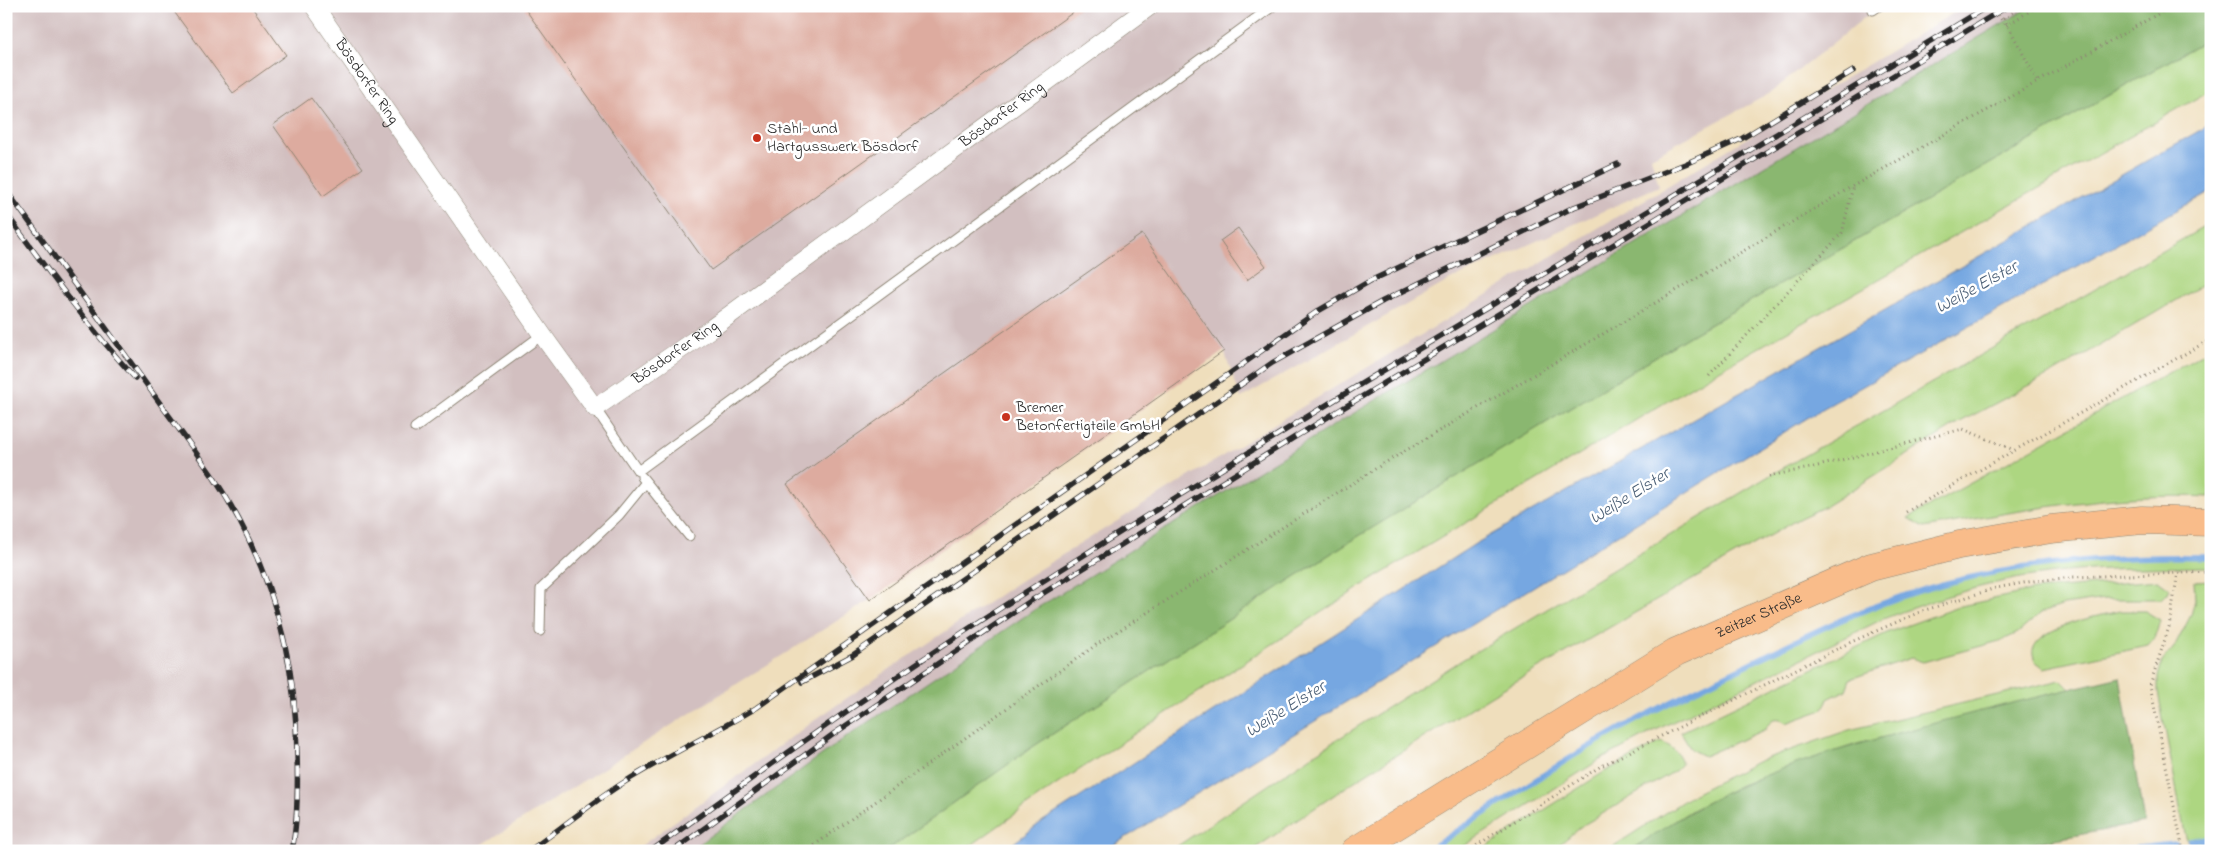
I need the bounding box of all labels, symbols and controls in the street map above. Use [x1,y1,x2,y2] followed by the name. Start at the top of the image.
[328,33,405,129] street label: Bösdorfer Ring
[954,76,1049,155] street label: Bösdorfer Ring
[767,117,919,159] place label: Stahl- und Hartgusswerk Bösdorf
[751,132,763,144] marker: Stahl- und Hartgusswerk Bösdorf
[1931,254,2025,321] water label: Weiße Elster
[627,315,724,392] street label: Bösdorfer Ring
[1015,396,1160,438] place label: Bremer Betonfertigteile GmbH
[1000,411,1012,423] marker: Bremer Betonfertigteile GmbH
[1585,461,1677,532] water label: Weiße Elster
[1712,586,1807,645] street label: Zeitzer Straße
[1241,674,1333,745] water label: Weiße Elster

